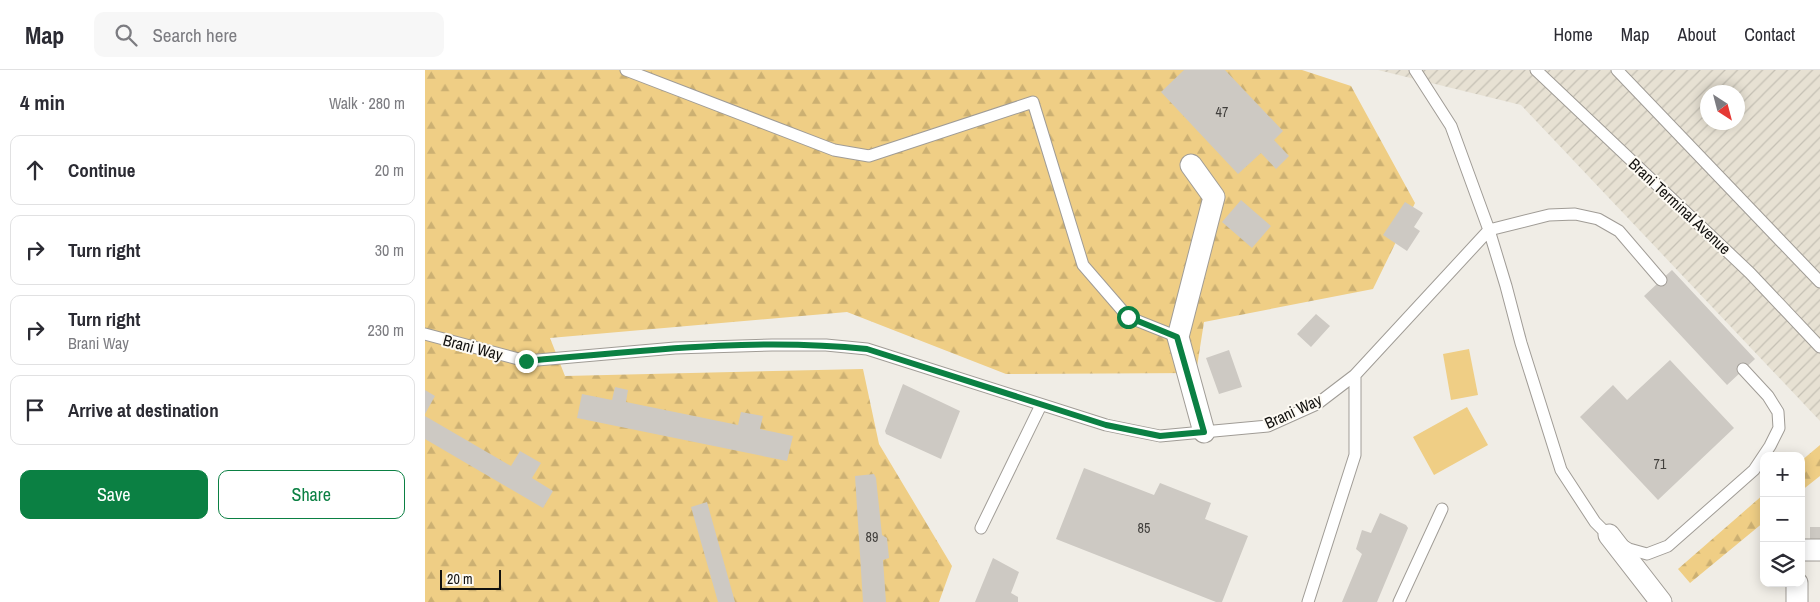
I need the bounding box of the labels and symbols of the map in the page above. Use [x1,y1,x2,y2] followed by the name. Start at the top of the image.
[1700,85,1745,130] north arrow
[1216,103,1228,121] house number: 47
[1624,153,1736,259] street label: Brani Terminal Avenue
[1117,306,1140,329] route start
[441,329,506,366] street label: Brani Way
[515,350,538,373] route end
[1261,388,1326,434] street label: Brani Way
[1654,455,1667,473] house number: 71
[1138,519,1150,537] house number: 85
[866,528,878,546] house number: 89
[440,567,501,590] scale bar

